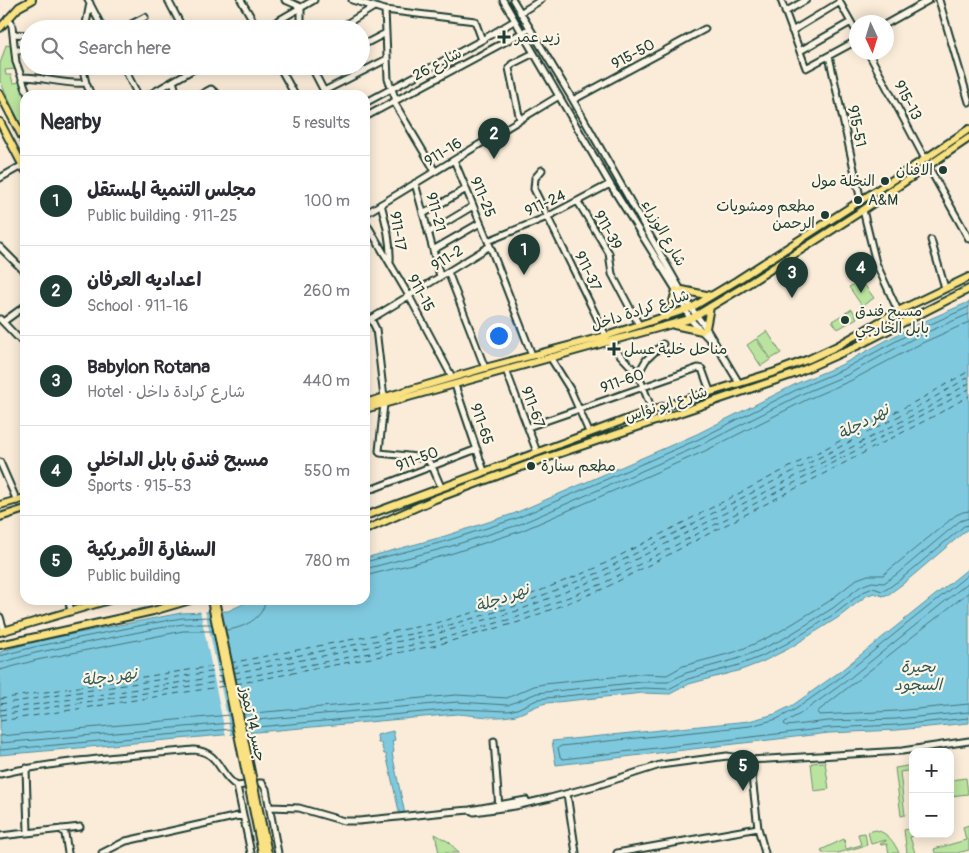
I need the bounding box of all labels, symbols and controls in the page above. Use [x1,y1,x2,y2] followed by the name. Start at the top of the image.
[849,15,894,60] north arrow
[20,20,370,75] search box
[513,28,561,47] place label: زيد عمر
[497,30,511,44] marker: زيد عمر
[38,34,66,62] icon: search
[608,35,658,74] street label: 915-50
[78,36,171,60] text: Search here
[409,44,465,85] street label: شارع 26
[889,77,926,123] street label: 915-13
[843,104,870,149] street label: 915-51
[40,109,101,136] text: Nearby
[292,113,350,133] text: 5 results
[478,118,510,159] pin: 2
[421,134,465,171] street label: 911-16
[896,161,933,180] place label: الافنان
[937,164,949,176] marker: الافنان
[811,172,875,191] place label: النخلة مول
[466,174,500,220] street label: 911-25
[879,175,891,187] marker: النخلة مول
[87,178,256,202] text: مجلس التنمية المستقل
[522,186,569,221] street label: 911-24
[421,190,450,234] street label: 911-21
[53,191,59,211] text: 1
[304,191,350,211] text: 100 m
[868,191,898,210] place label: A&M
[852,194,864,206] marker: A&M
[637,197,690,270] street label: شارع الوزراء
[716,197,815,233] place label: مطعم ومشويات الرحمن
[87,206,237,226] text: Public building · 911-25
[589,207,626,253] street label: 911-39
[819,209,831,221] marker: مطعم ومشويات الرحمن
[385,210,410,252] street label: 911-17
[508,234,540,275] pin: 1
[428,241,467,276] street label: 911-2
[570,248,605,294] street label: 911-37
[845,252,877,293] pin: 4
[776,257,808,298] pin: 3
[87,268,202,292] text: اعداديه العرفان
[403,271,439,315] street label: 911-15
[52,281,60,301] text: 2
[303,281,350,301] text: 260 m
[589,286,692,335] street label: شارع كرادة داخل
[87,296,188,316] text: School · 911-16
[855,302,929,341] place label: مسبح فندق بابل الخارجي
[839,314,851,326] marker: مسبح فندق بابل الخارجي
[486,323,512,349] your location
[624,340,727,359] place label: مناحل خلية عسل
[608,343,620,355] marker: مناحل خلية عسل
[87,355,210,379] text: Babylon Rotana
[598,365,646,398] street label: 911-60
[52,371,60,391] text: 3
[303,371,350,391] text: 440 m
[87,382,245,402] text: Hotel · شارع كرادة داخل
[623,382,710,427] street label: شارع ابو نؤاس
[516,384,549,430] street label: 911-67
[834,399,895,444] water label: نهر دجلة
[466,401,497,447] street label: 911-65
[393,443,441,476] street label: 911-50
[87,448,269,472] text: مسبح فندق بابل الداخلي
[541,457,616,478] place label: مطعم سنارة
[525,460,537,472] marker: مطعم سنارة
[51,461,61,481] text: 4
[304,461,350,481] text: 550 m
[87,476,191,496] text: Sports · 915-53
[87,538,216,562] text: السفارة الأمريكية
[52,551,60,571] text: 5
[305,551,350,571] text: 780 m
[87,566,180,586] text: Public building
[473,578,534,617] water label: نهر دجلة
[894,657,944,695] water label: بحيرة السجود
[80,663,140,691] water label: نهر دجلة
[235,684,270,763] street label: جسر 14 تموز
[909,748,954,838] map controls
[909,748,954,793] button: +
[727,750,759,791] pin: 5
[909,793,954,838] button: −

